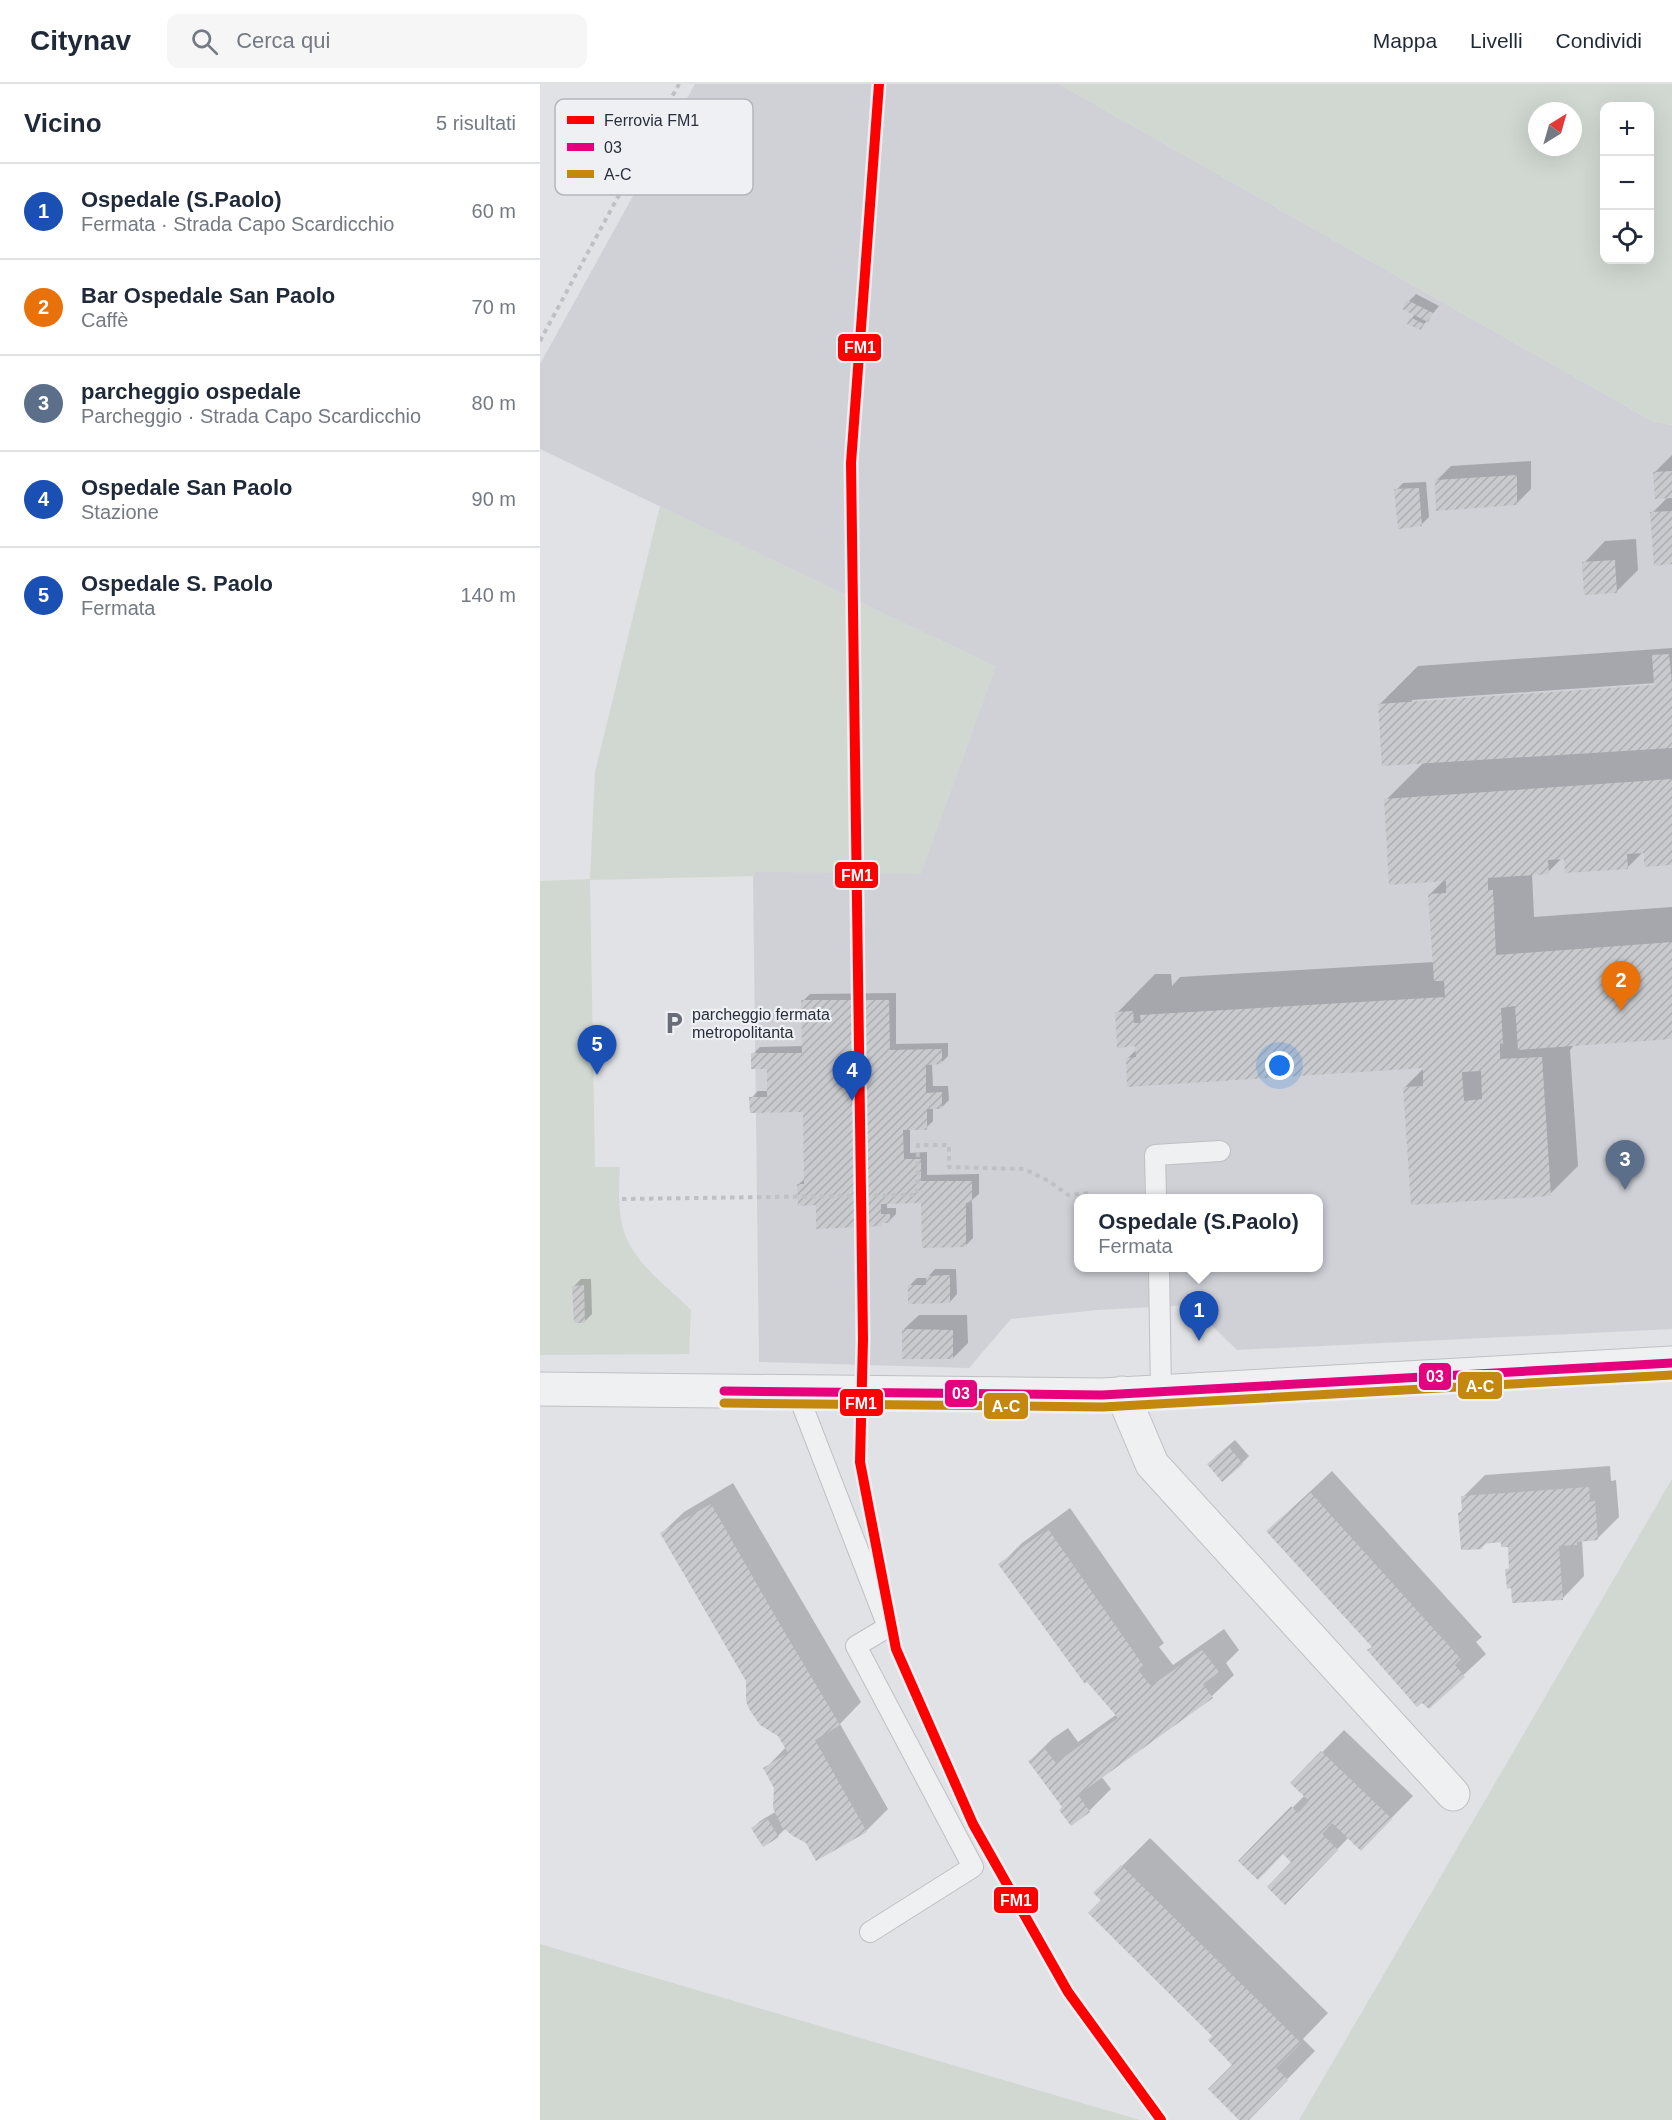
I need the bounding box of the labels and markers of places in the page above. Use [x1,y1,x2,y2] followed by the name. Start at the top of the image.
[1602,962,1640,1011] pin: 2
[692,1006,830,1041] place label: parcheggio fermata metropolitanta
[661,1010,687,1036] parking icon: parcheggio fermata metropolitanta
[578,1026,616,1075] pin: 5
[832,1052,872,1101] pin: 4
[1606,1140,1644,1190] pin: 3
[1180,1292,1218,1341] pin: 1

